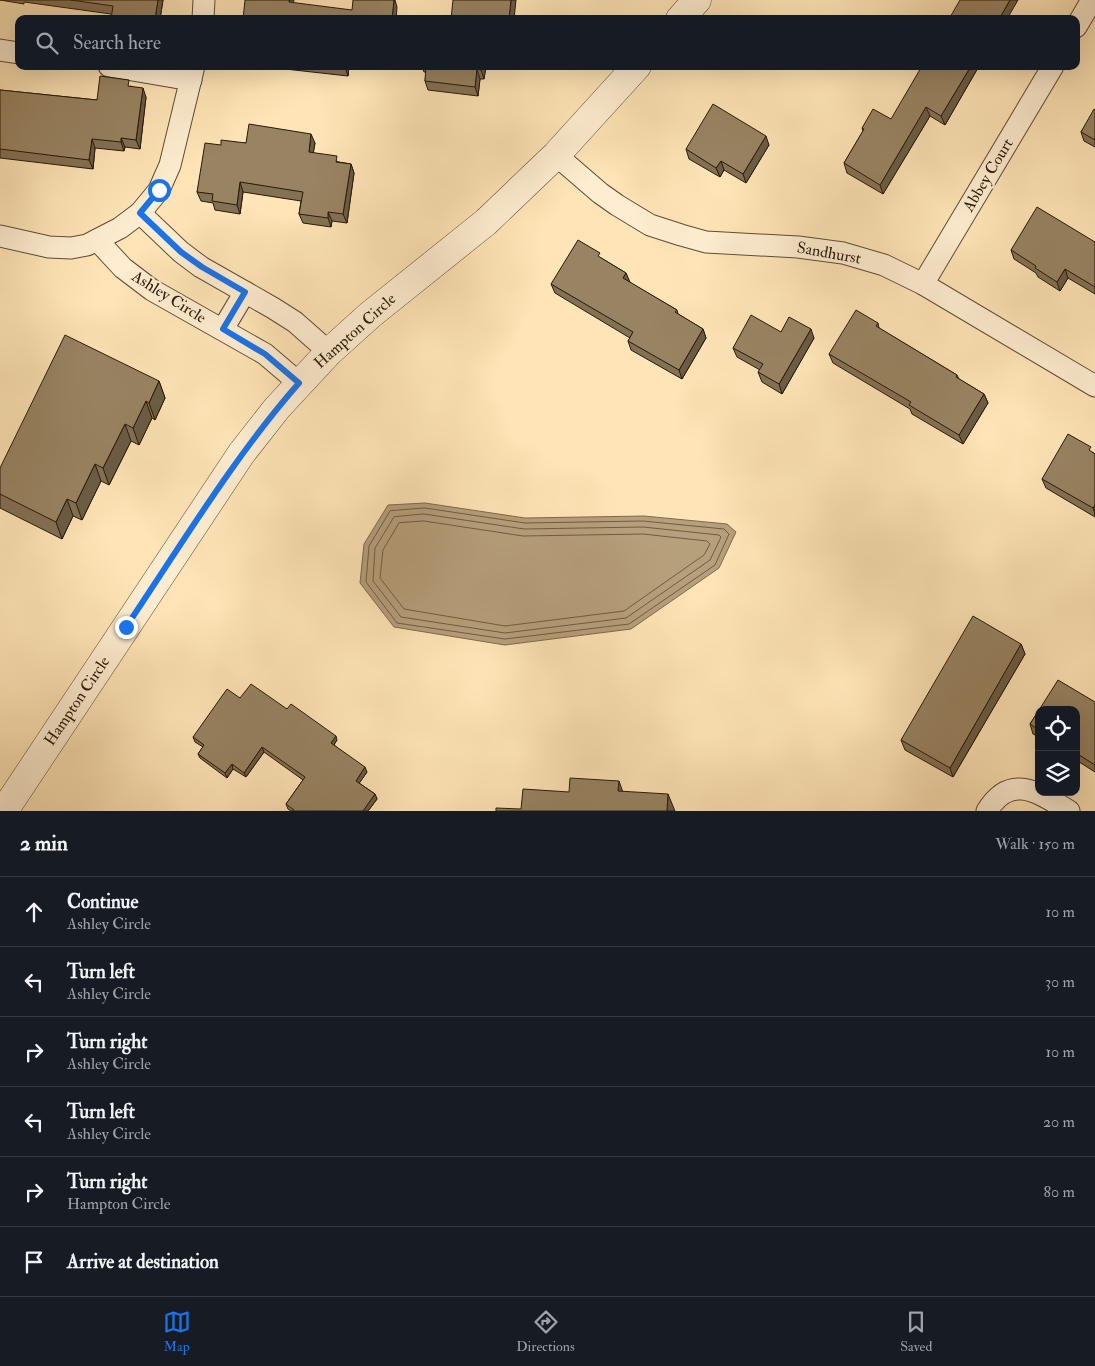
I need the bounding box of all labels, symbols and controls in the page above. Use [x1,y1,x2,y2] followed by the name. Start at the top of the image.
[15,15,1080,70] search box
[33,29,61,57] icon: search
[73,31,161,55] text: Search here
[958,135,1018,216] street label: Abbey Court
[148,179,171,202] route start
[795,238,863,268] street label: Sandhurst
[127,266,210,328] street label: Ashley Circle
[310,289,401,374] street label: Hampton Circle
[115,616,138,639] route end
[40,652,115,750] street label: Hampton Circle
[1035,706,1080,796] map controls
[1035,706,1080,751] button: locate
[1035,751,1080,796] button: layers
[20,830,68,857] text: 2 min
[995,834,1075,854] text: Walk · 150 m
[67,890,138,914] text: Continue
[20,898,48,926] icon: ahead
[1045,902,1075,922] text: 10 m
[67,914,151,934] text: Ashley Circle
[67,960,135,984] text: Turn left
[20,968,48,996] icon: left
[1045,972,1075,992] text: 30 m
[67,984,151,1004] text: Ashley Circle
[67,1030,147,1054] text: Turn right
[20,1038,48,1066] icon: right
[1045,1042,1075,1062] text: 10 m
[67,1054,151,1074] text: Ashley Circle
[67,1100,135,1124] text: Turn left
[20,1108,48,1136] icon: left
[1043,1112,1075,1132] text: 20 m
[67,1124,151,1144] text: Ashley Circle
[67,1170,147,1194] text: Turn right
[20,1178,48,1206] icon: right
[1044,1182,1075,1202] text: 80 m
[67,1194,171,1214] text: Hampton Circle
[20,1248,48,1276] icon: arrive
[67,1250,219,1274] text: Arrive at destination
[163,1308,191,1355] tab: Map
[516,1308,575,1355] tab: Directions
[900,1308,932,1355] tab: Saved

